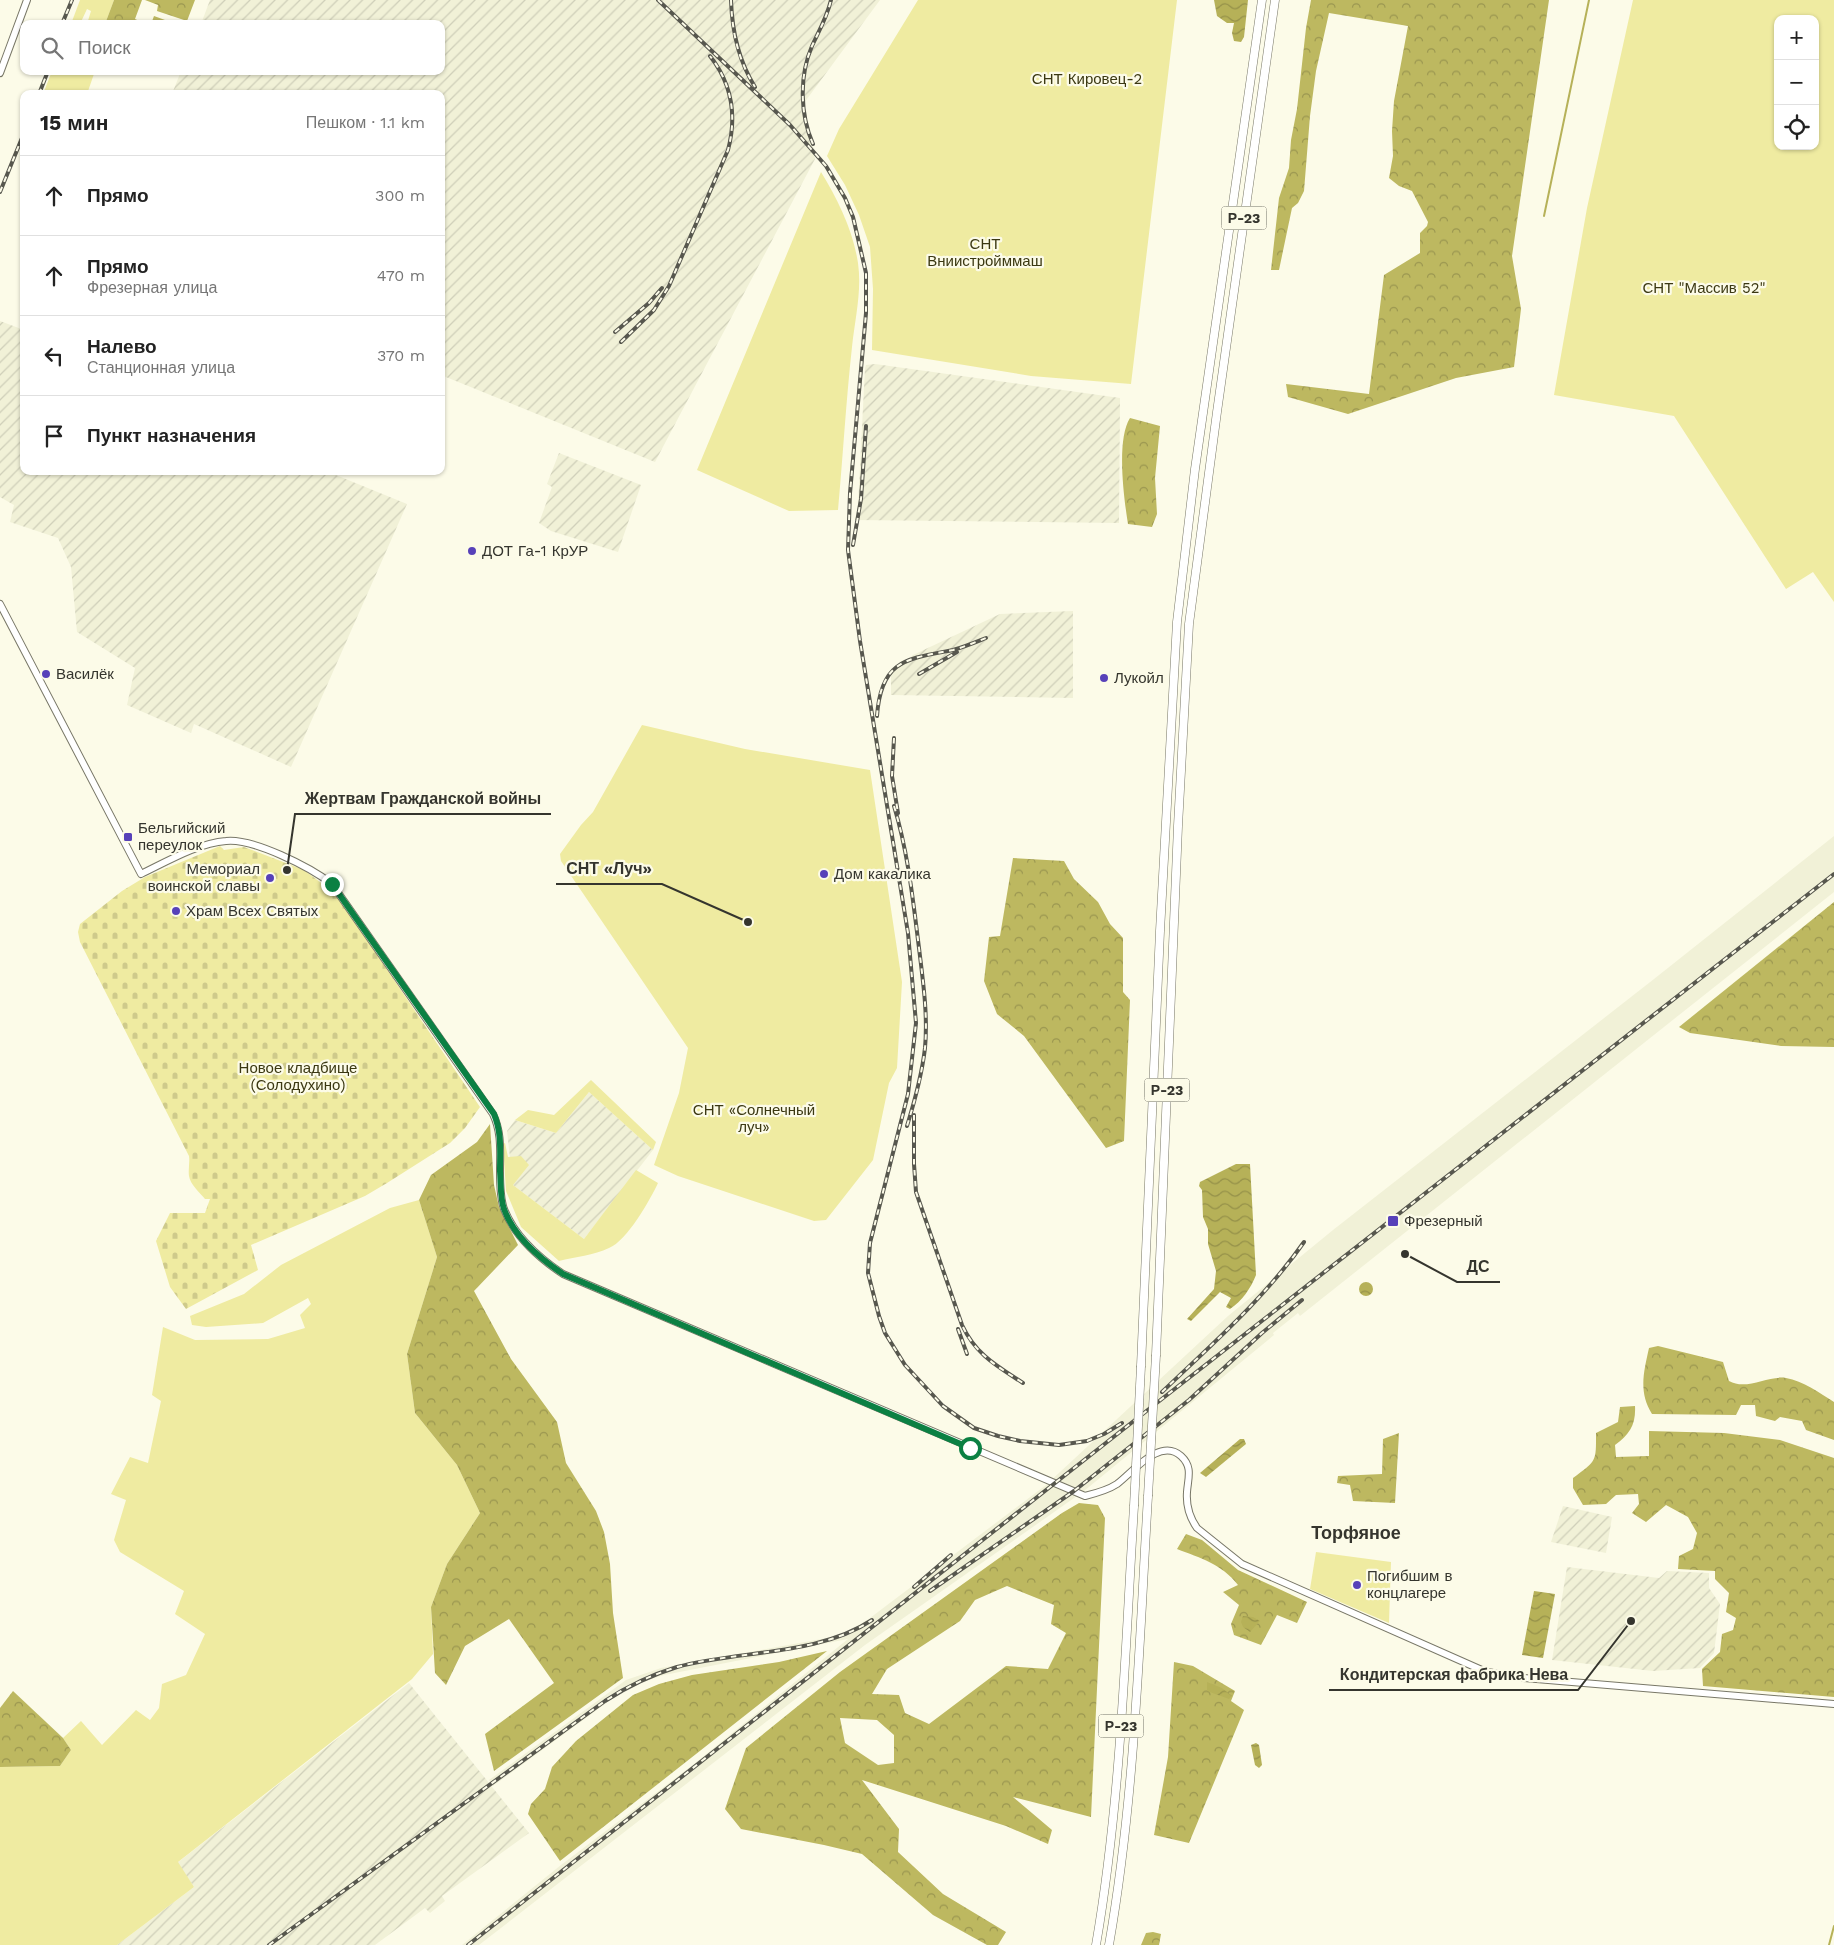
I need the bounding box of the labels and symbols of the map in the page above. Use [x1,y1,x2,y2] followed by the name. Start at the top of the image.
[1032,70,1142,88] park label: СНТ Кировец-2
[1222,207,1266,230] road number: Р-23
[927,235,1043,270] park label: СНТ Вниистройммаш
[1643,279,1765,297] park label: СНТ "Массив 52"
[482,542,588,560] place label: ДОТ Га-1 КрУР
[466,545,478,557] marker: ДОТ Га-1 КрУР
[56,665,114,683] place label: Василёк
[40,668,52,680] marker: Василёк
[1114,669,1164,687] place label: Лукойл
[1098,672,1110,684] marker: Лукойл
[295,783,551,814] callout: Жертвам Гражданской войны
[304,789,541,808] text: Жертвам Гражданской войны
[138,819,225,854] place label: Бельгийский переулок
[122,831,134,843] marker: Бельгийский переулок
[556,853,662,884] callout: СНТ «Луч»
[566,859,652,878] text: СНТ «Луч»
[148,860,260,895] place label: Мемориал воинской славы
[834,865,932,883] place label: Дом какалика
[818,868,830,880] marker: Дом какалика
[264,872,276,884] marker: Мемориал воинской славы
[321,873,344,896] route end
[186,902,319,920] place label: Храм Всех Святых
[170,905,182,917] marker: Храм Всех Святых
[239,1059,357,1094] park label: Новое кладбище (Солодухино)
[1144,1078,1190,1102] road number: Р-23
[693,1101,815,1136] park label: СНТ «Солнечный луч»
[1404,1212,1483,1230] place label: Фрезерный
[1386,1214,1400,1228] marker: Фрезерный
[1457,1251,1500,1282] callout: ДС
[1467,1257,1490,1276] text: ДС
[959,1437,982,1460] route start
[1311,1522,1401,1543] district label: Торфяное
[1367,1567,1452,1602] place label: Погибшим в концлагере
[1351,1579,1363,1591] marker: Погибшим в концлагере
[1329,1659,1578,1690] callout: Кондитерская фабрика Нева
[1340,1665,1568,1684] text: Кондитерская фабрика Нева
[1098,1714,1144,1738] road number: Р-23

